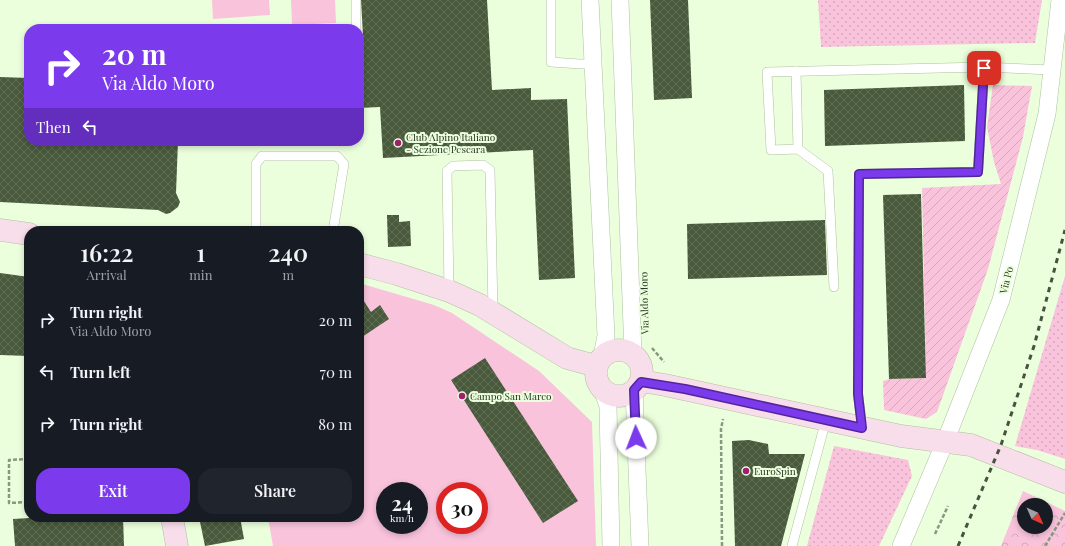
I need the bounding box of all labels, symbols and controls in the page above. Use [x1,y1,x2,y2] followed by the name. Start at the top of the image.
[102,35,167,72] text: 20 m
[36,40,88,92] icon: right
[967,51,1001,85] pin
[973,57,995,79] icon: arrive
[102,71,215,95] text: Via Aldo Moro
[79,116,101,138] icon: left
[36,117,71,137] text: Then
[406,130,496,156] place label: Club Alpino Italiano - Sezione Pescara
[393,138,403,148] marker: Club Alpino Italiano - Sezione Pescara
[80,236,133,268] text: 16:22
[196,236,205,268] text: 1
[268,236,308,268] text: 240
[996,264,1016,296] street label: Via Po
[87,266,127,283] text: Arrival
[189,266,212,283] text: min
[282,266,294,283] text: m
[636,271,652,335] street label: Via Aldo Moro
[70,302,143,322] text: Turn right
[36,309,58,331] icon: right
[319,310,352,330] text: 20 m
[70,322,151,339] text: Via Aldo Moro
[36,361,58,383] icon: left
[70,362,131,382] text: Turn left
[320,362,352,382] text: 70 m
[470,389,552,403] place label: Campo San Marco
[457,391,467,401] marker: Campo San Marco
[36,413,58,435] icon: right
[70,414,143,434] text: Turn right
[318,414,352,434] text: 80 m
[615,417,657,459] position arrow
[754,464,796,478] place label: EuroSpin
[741,466,751,476] marker: EuroSpin
[36,468,190,514] button: Exit
[198,468,352,514] button: Share
[436,482,488,534] speed limit sign: 30
[391,489,413,516] text: 24
[1017,498,1053,534] north arrow
[1017,498,1053,534] map controls
[390,511,414,525] text: km/h

